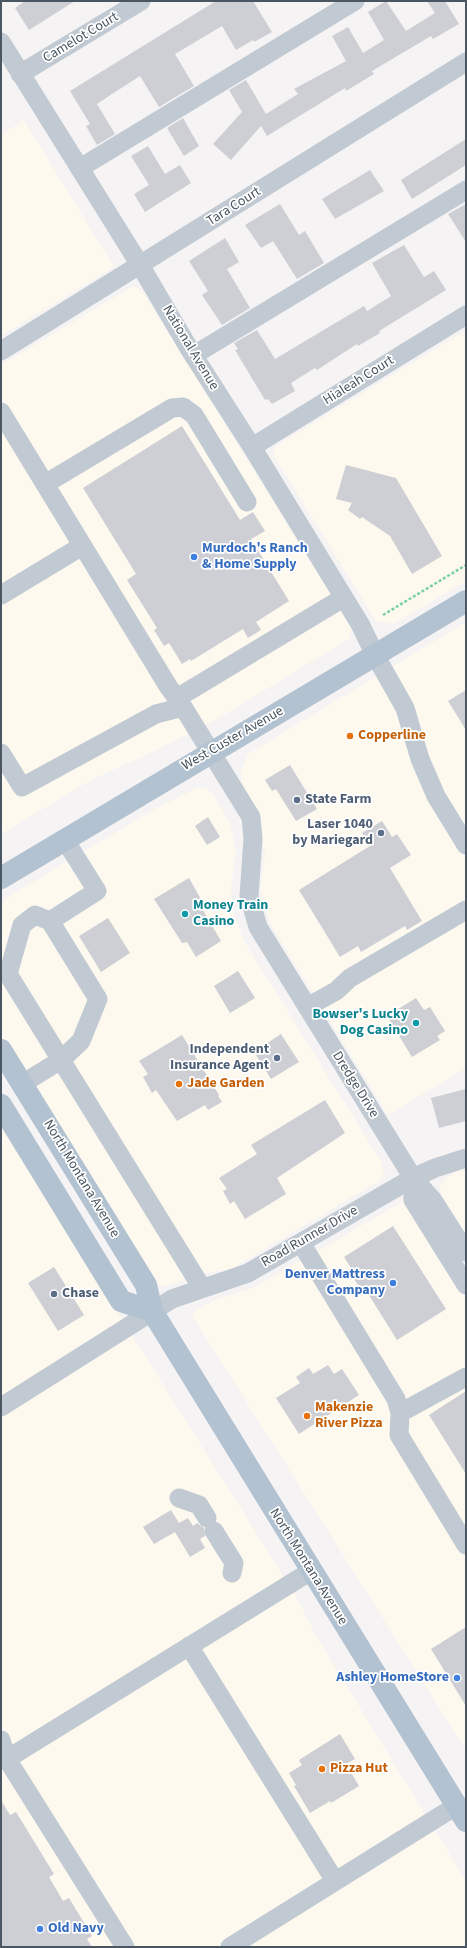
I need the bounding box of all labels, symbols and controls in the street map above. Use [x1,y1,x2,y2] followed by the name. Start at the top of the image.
[40,9,122,67] street label: Camelot Court
[204,184,264,230] street label: Tara Court
[158,303,222,393] street label: National Avenue
[321,353,397,409] street label: Hialeah Court
[202,541,308,574] place label: Murdoch's Ranch & Home Supply
[189,552,199,562] marker: Murdoch's Ranch & Home Supply
[179,703,287,775] street label: West Custer Avenue
[358,728,426,744] place label: Copperline
[345,731,355,741] marker: Copperline
[305,792,371,808] place label: State Farm
[292,795,302,805] marker: State Farm
[292,817,373,850] place label: Laser 1040 by Mariegard
[376,828,386,838] marker: Laser 1040 by Mariegard
[193,898,268,930] place label: Money Train Casino
[180,909,190,919] marker: Money Train Casino
[312,1007,408,1040] place label: Bowser's Lucky Dog Casino
[411,1018,421,1028] marker: Bowser's Lucky Dog Casino
[170,1042,269,1074] place label: Independent Insurance Agent
[328,1049,382,1121] street label: Dredge Drive
[272,1053,282,1063] marker: Independent Insurance Agent
[187,1076,265,1092] place label: Jade Garden
[174,1079,184,1089] marker: Jade Garden
[39,1117,123,1241] street label: North Montana Avenue
[259,1203,361,1271] street label: Road Runner Drive
[285,1267,385,1300] place label: Denver Mattress Company
[388,1278,398,1288] marker: Denver Mattress Company
[62,1286,99,1302] place label: Chase
[49,1289,59,1299] marker: Chase
[315,1400,383,1432] place label: Makenzie River Pizza
[302,1411,312,1421] marker: Makenzie River Pizza
[265,1506,351,1628] street label: North Montana Avenue
[336,1670,449,1686] place label: Ashley HomeStore
[452,1673,462,1683] marker: Ashley HomeStore
[330,1761,388,1777] place label: Pizza Hut
[317,1764,327,1774] marker: Pizza Hut
[48,1921,104,1937] place label: Old Navy
[35,1924,45,1934] marker: Old Navy

